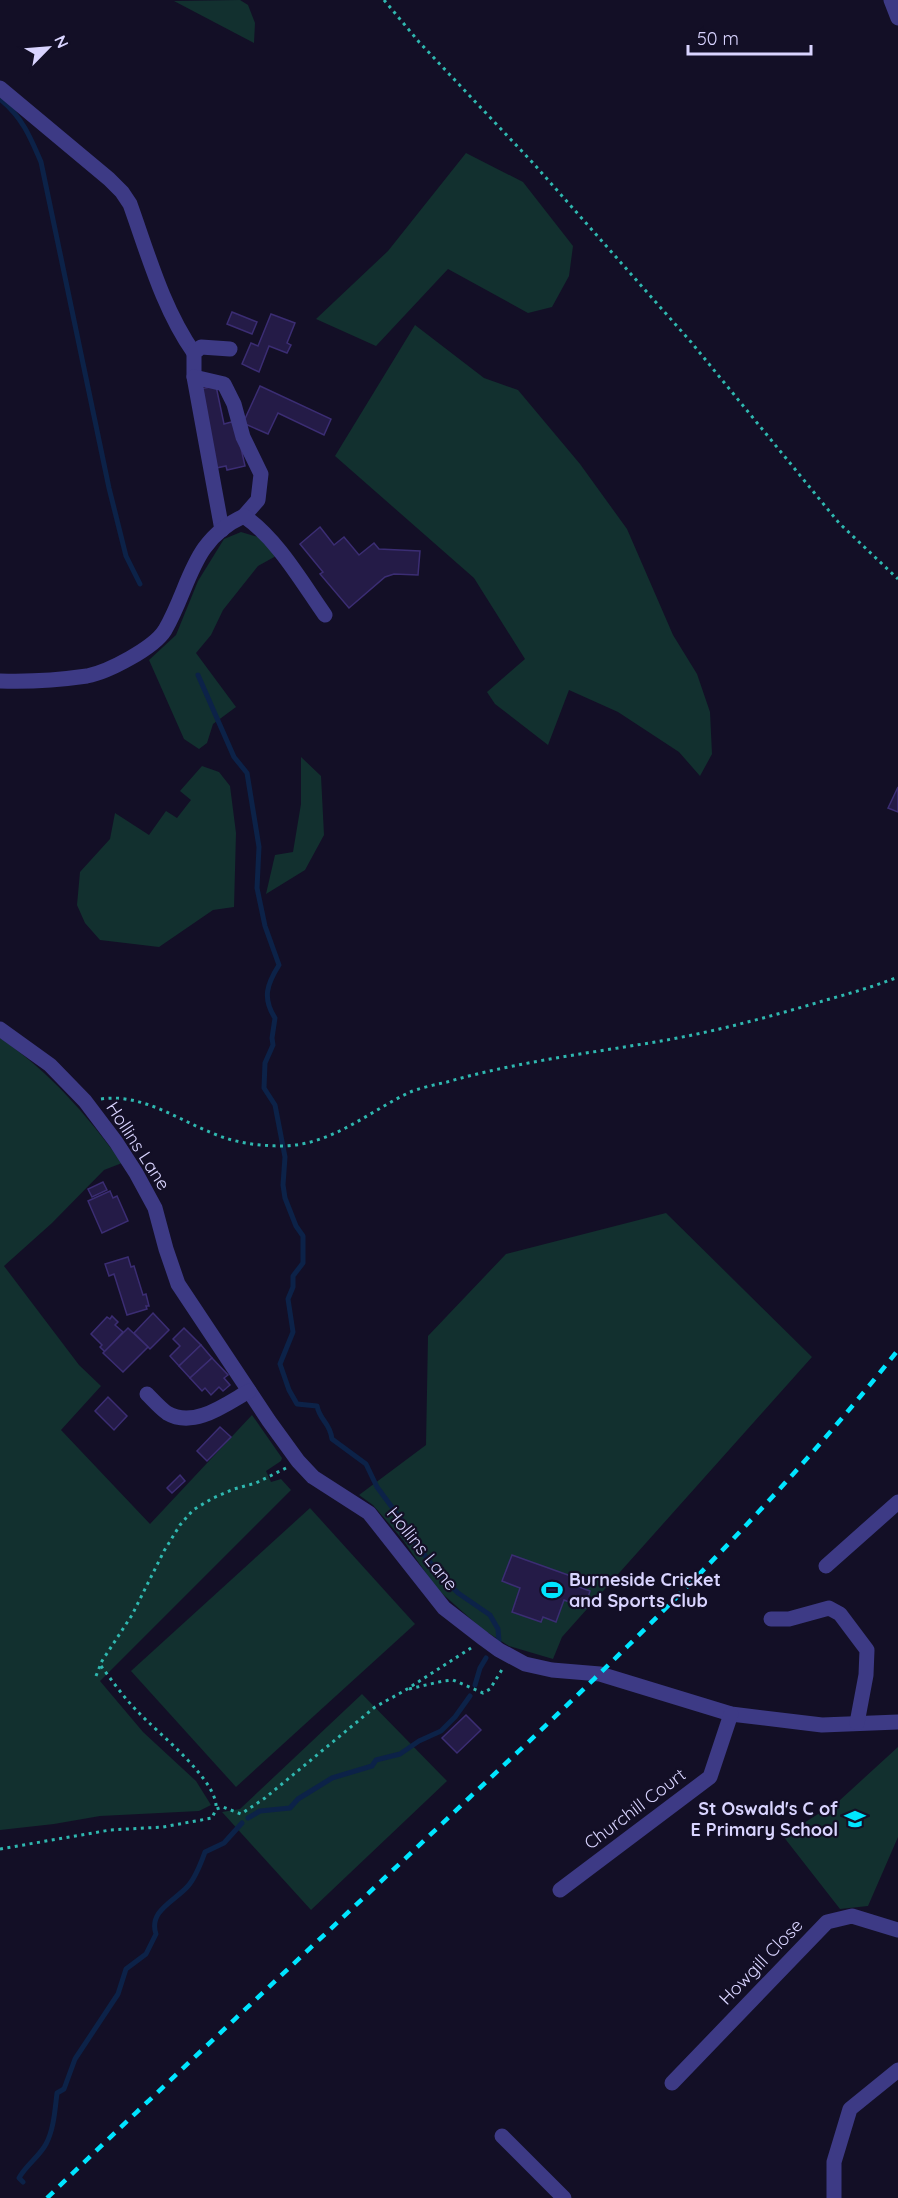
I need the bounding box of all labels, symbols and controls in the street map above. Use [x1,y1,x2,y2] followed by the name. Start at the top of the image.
[18,18,78,78] north arrow
[688,18,811,56] scale bar
[697,27,739,50] text: 50 m
[50,32,73,51] text: N
[101,1097,176,1194] street label: Hollins Lane
[382,1502,463,1595] street label: Hollins Lane
[569,1568,721,1612] place label: Burneside Cricket and Sports Club
[540,1578,564,1602] sports icon: Burneside Cricket and Sports Club
[579,1763,690,1854] street label: Churchill Court
[690,1797,838,1841] place label: St Oswald's C of E Primary School
[843,1807,867,1831] school or university icon: St Oswald's C of E Primary School
[714,1914,807,2010] street label: Howgill Close

